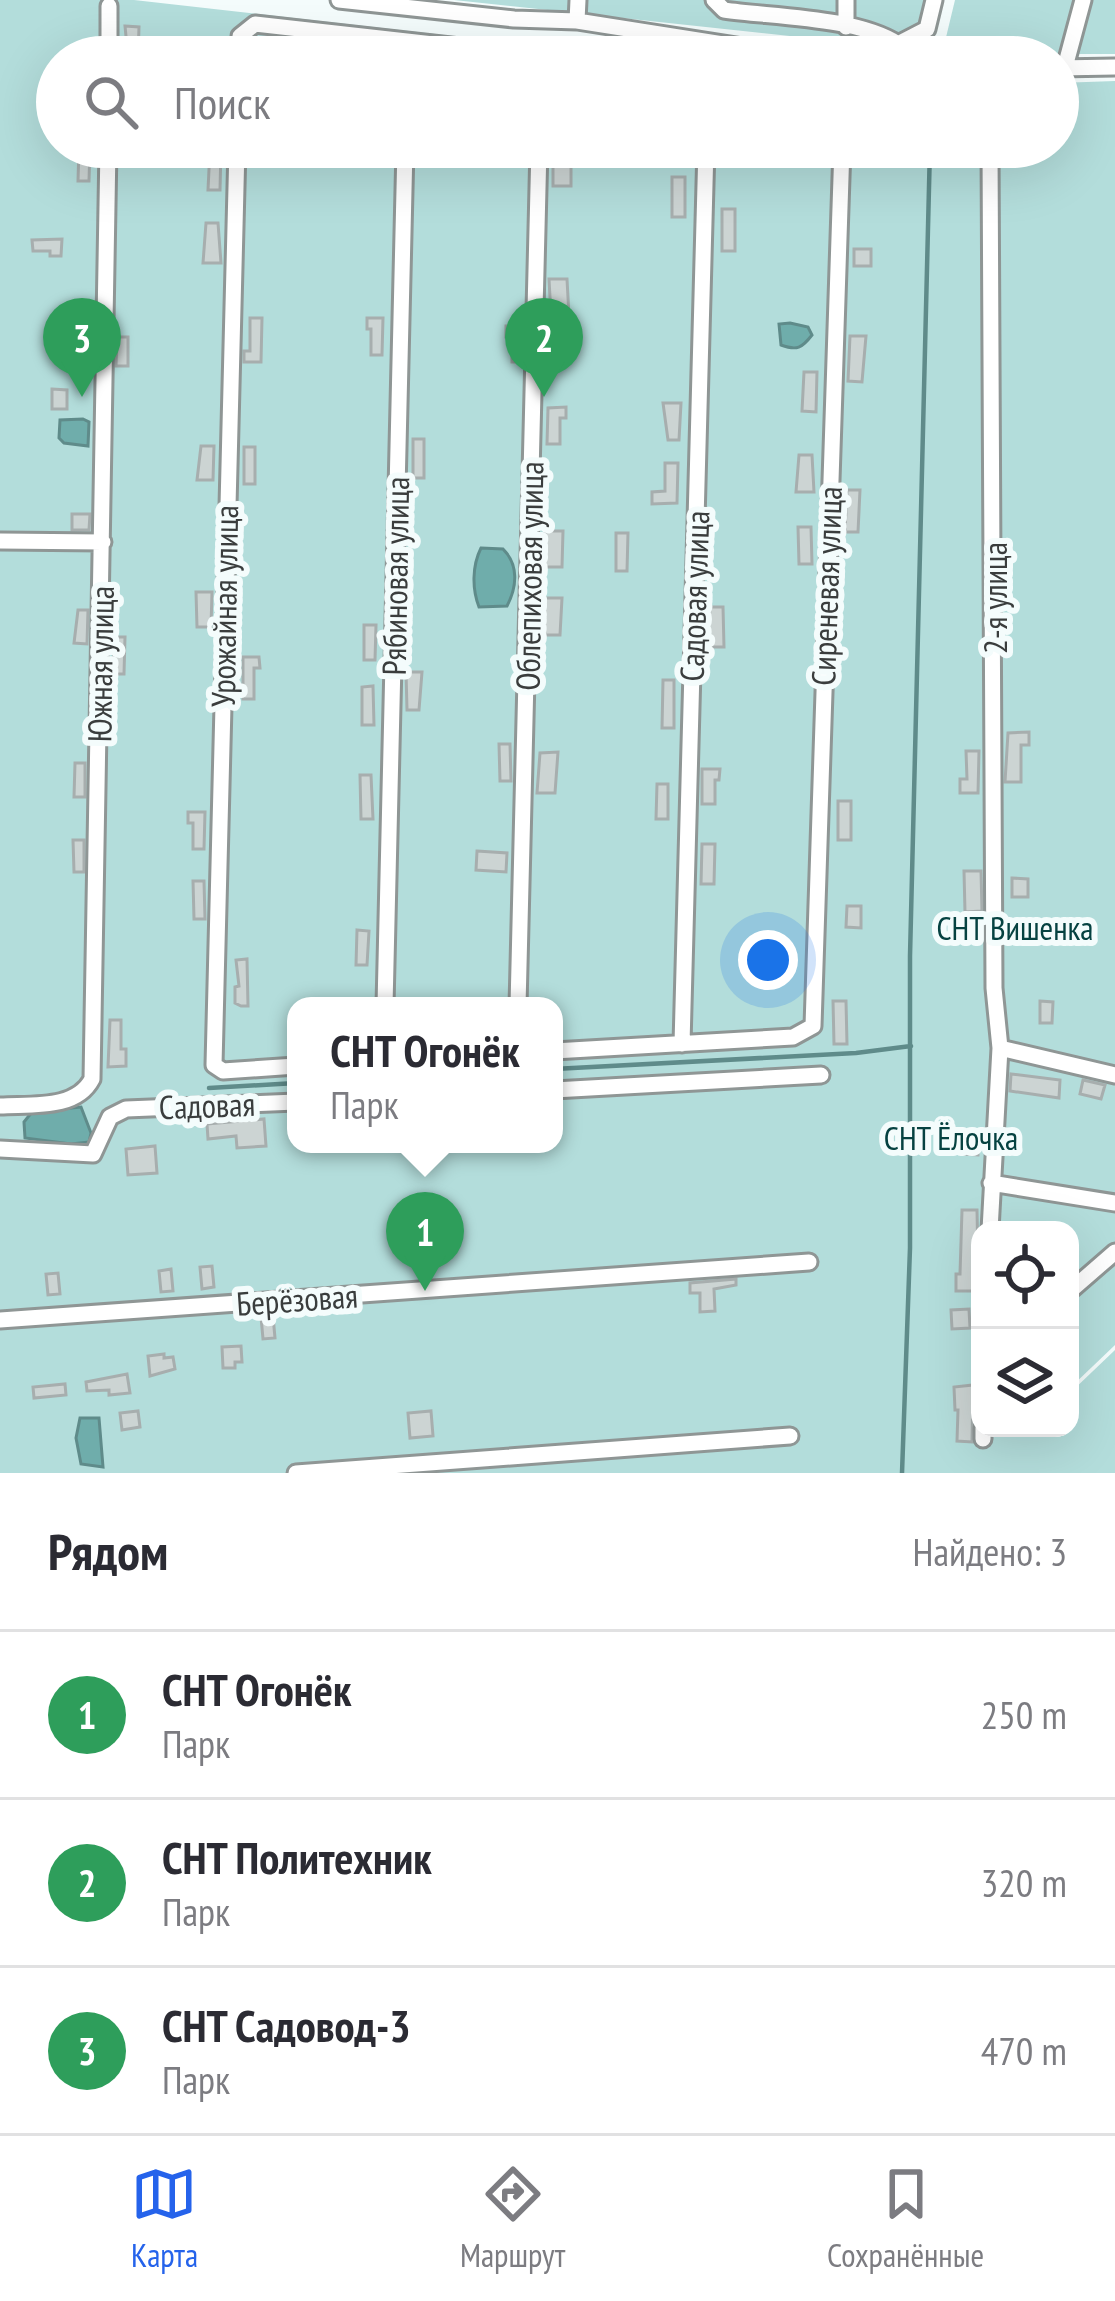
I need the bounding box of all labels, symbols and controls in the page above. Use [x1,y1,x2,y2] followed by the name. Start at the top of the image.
[36,36,1079,168] search box
[78,69,144,135] icon: search
[174,73,270,131] text: Поиск
[43,298,121,397] pin: 3
[505,298,583,397] pin: 2
[506,461,552,691] street label: Облепиховая улица
[372,476,418,676] street label: Рябиновая улица
[801,486,851,686] street label: Сиреневая улица
[201,505,247,707] street label: Урожайная улица
[670,510,718,682] street label: Садовая улица
[973,542,1016,654] street label: 2-я улица
[77,586,123,742] street label: Южная улица
[936,906,1094,949] park label: СНТ Вишенка
[738,930,798,990] your location
[287,997,563,1153] popup
[330,1021,520,1079] text: СНТ Огонёк
[330,1079,399,1130] text: Парк
[158,1082,256,1128] street label: Садовая
[884,1116,1018,1159] park label: СНТ Ёлочка
[386,1192,464,1291] pin: 1
[971,1221,1079,1437] map controls
[971,1221,1079,1329] button: locate
[235,1273,359,1325] street label: Берёзовая
[971,1329,1079,1437] button: layers
[48,1518,168,1584] text: Рядом
[913,1526,1067,1577] text: Найдено: 3
[162,1660,351,1718] text: СНТ Огонёк
[78,1689,96,1740] text: 1
[981,1689,1067,1740] text: 250 m
[162,1718,230,1769] text: Парк
[162,1828,432,1886] text: СНТ Политехник
[78,1857,96,1908] text: 2
[981,1857,1067,1908] text: 320 m
[162,1886,230,1937] text: Парк
[162,1996,411,2054] text: СНТ Садовод-3
[78,2025,96,2076] text: 3
[981,2025,1067,2076] text: 470 m
[162,2054,230,2105] text: Парк
[131,2161,198,2276] tab: Карта
[460,2161,565,2276] tab: Маршрут
[827,2161,984,2276] tab: Сохранённые

